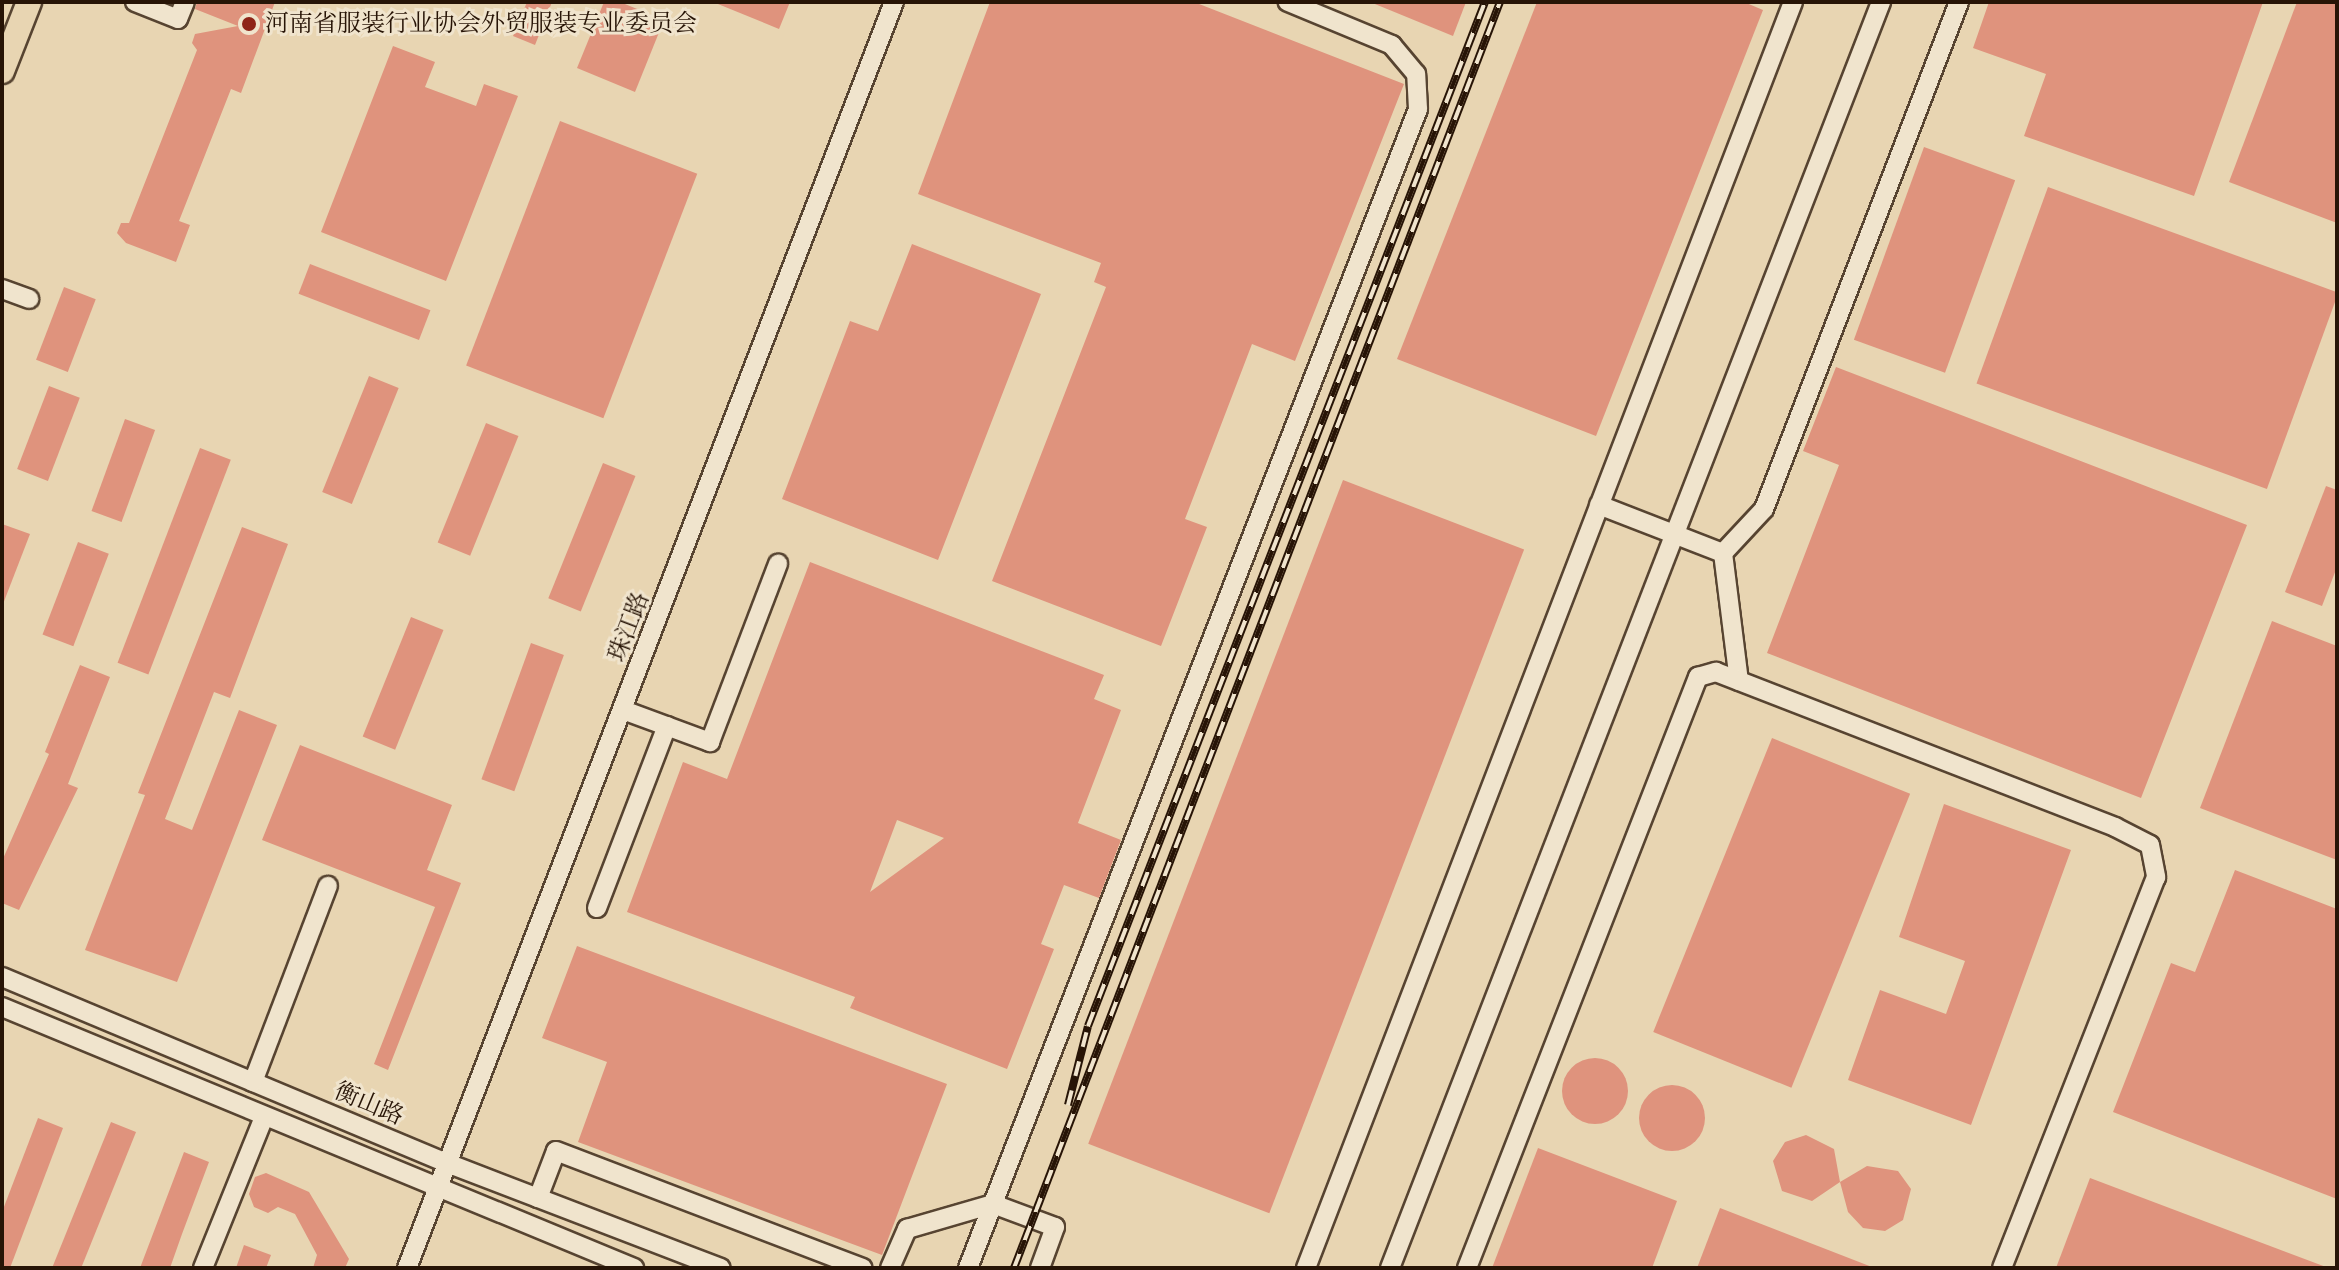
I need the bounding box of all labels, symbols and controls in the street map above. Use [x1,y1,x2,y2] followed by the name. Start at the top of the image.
[265,10,697,38] place label: 河南省服装行业协会外贸服装专业委员会
[240,15,258,33] marker: 河南省服装行业协会外贸服装专业委员会
[603,588,655,666] street label: 珠江路
[330,1077,408,1131] street label: 衡山路

